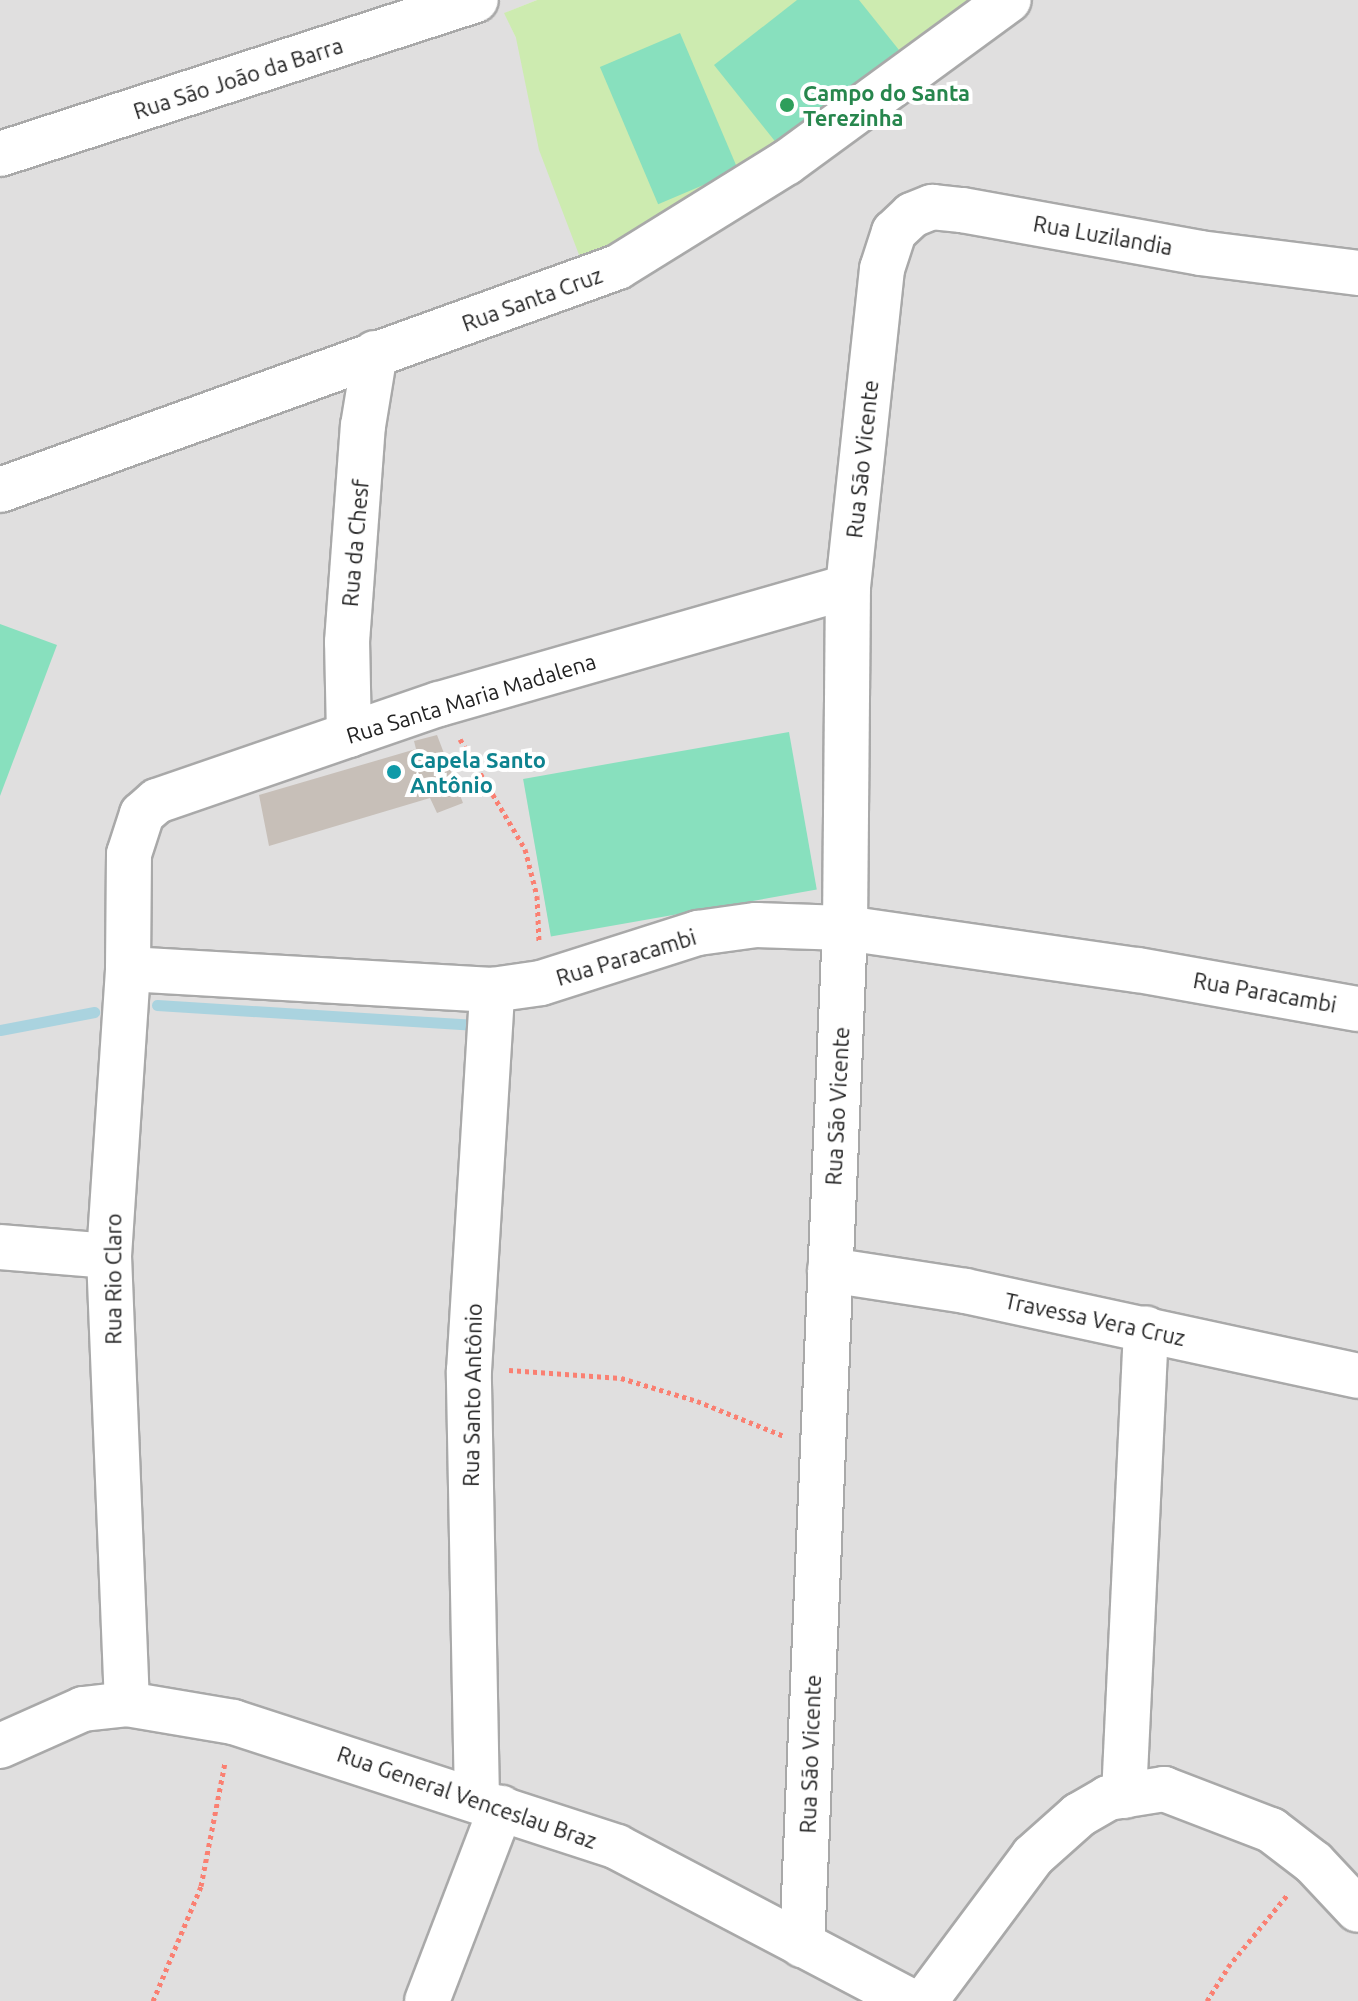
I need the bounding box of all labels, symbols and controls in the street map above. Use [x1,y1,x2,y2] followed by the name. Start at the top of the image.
[130,32,346,124] street label: Rua São João da Barra
[803,79,970,130] place label: Campo do Santa Terezinha
[778,96,796,114] marker: Campo do Santa Terezinha
[1031,210,1175,260] street label: Rua Luzilandia
[458,261,606,337] street label: Rua Santa Cruz
[841,379,883,539] street label: Rua São Vicente
[336,478,374,608] street label: Rua da Chesf
[343,647,599,749] street label: Rua Santa Maria Madalena
[410,746,546,798] place label: Capela Santo Antônio
[385,763,403,781] marker: Capela Santo Antônio
[553,923,699,991] street label: Rua Paracambi
[1191,966,1339,1018] street label: Rua Paracambi
[820,1026,854,1186] street label: Rua São Vicente
[100,1213,126,1345] street label: Rua Rio Claro
[1002,1287,1188,1351] street label: Travessa Vera Cruz
[457,1303,487,1487] street label: Rua Santo Antônio
[794,1674,826,1834] street label: Rua São Vicente
[334,1740,600,1854] street label: Rua General Venceslau Braz

